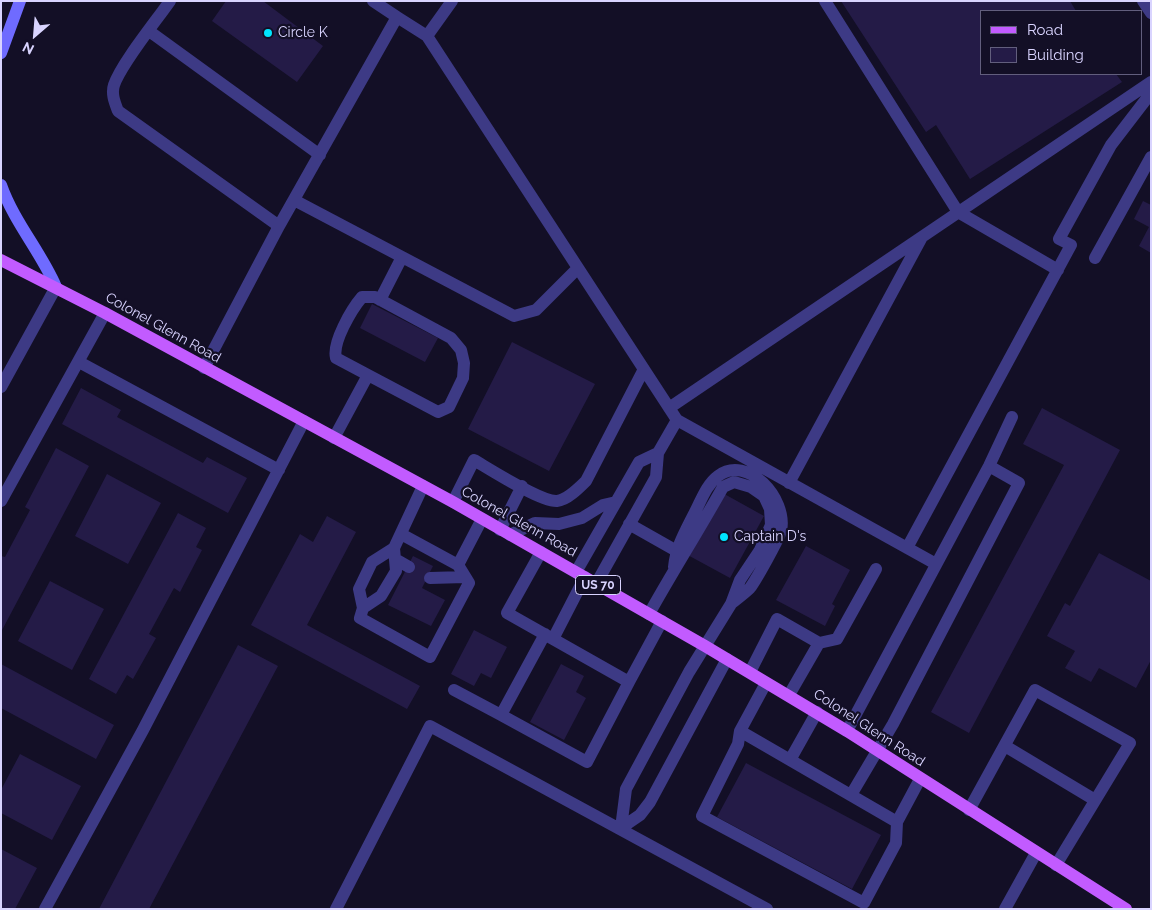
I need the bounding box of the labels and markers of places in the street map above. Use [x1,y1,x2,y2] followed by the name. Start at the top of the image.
[278,25,328,41] place label: Circle K
[262,27,274,39] marker: Circle K
[734,529,806,545] place label: Captain D's
[718,531,730,543] marker: Captain D's

